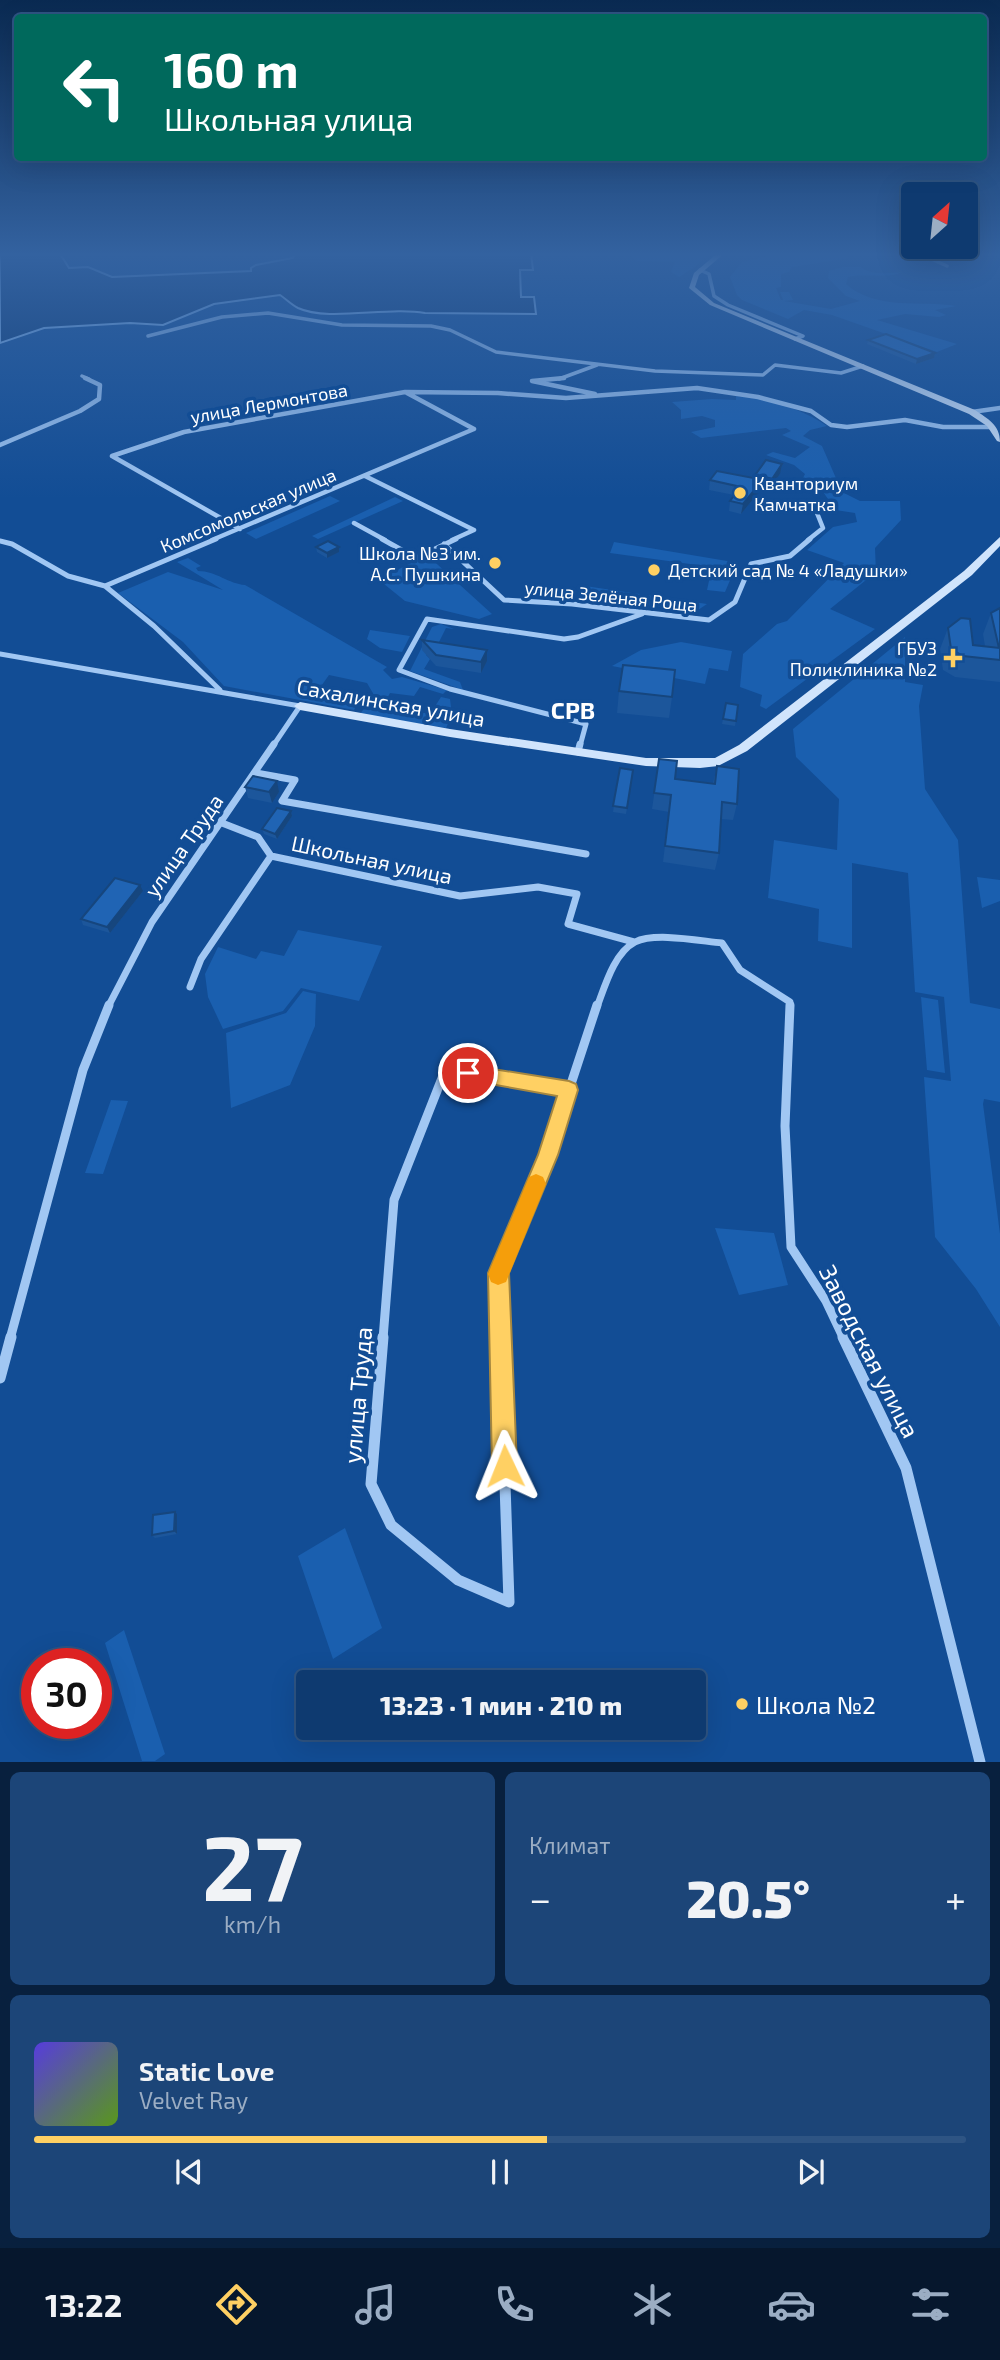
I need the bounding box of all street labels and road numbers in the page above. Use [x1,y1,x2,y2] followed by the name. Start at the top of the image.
[189,378,349,428] street label: улица Лермонтова
[157,463,339,557] street label: Комсомольская улица
[523,576,699,616] street label: улица Зелёная Роща
[295,673,487,732] street label: Сахалинская улица
[138,789,229,902] street label: улица Труда
[289,830,455,889] street label: Школьная улица
[813,1260,926,1443] street label: Заводская улица
[337,1325,378,1465] street label: улица Труда

